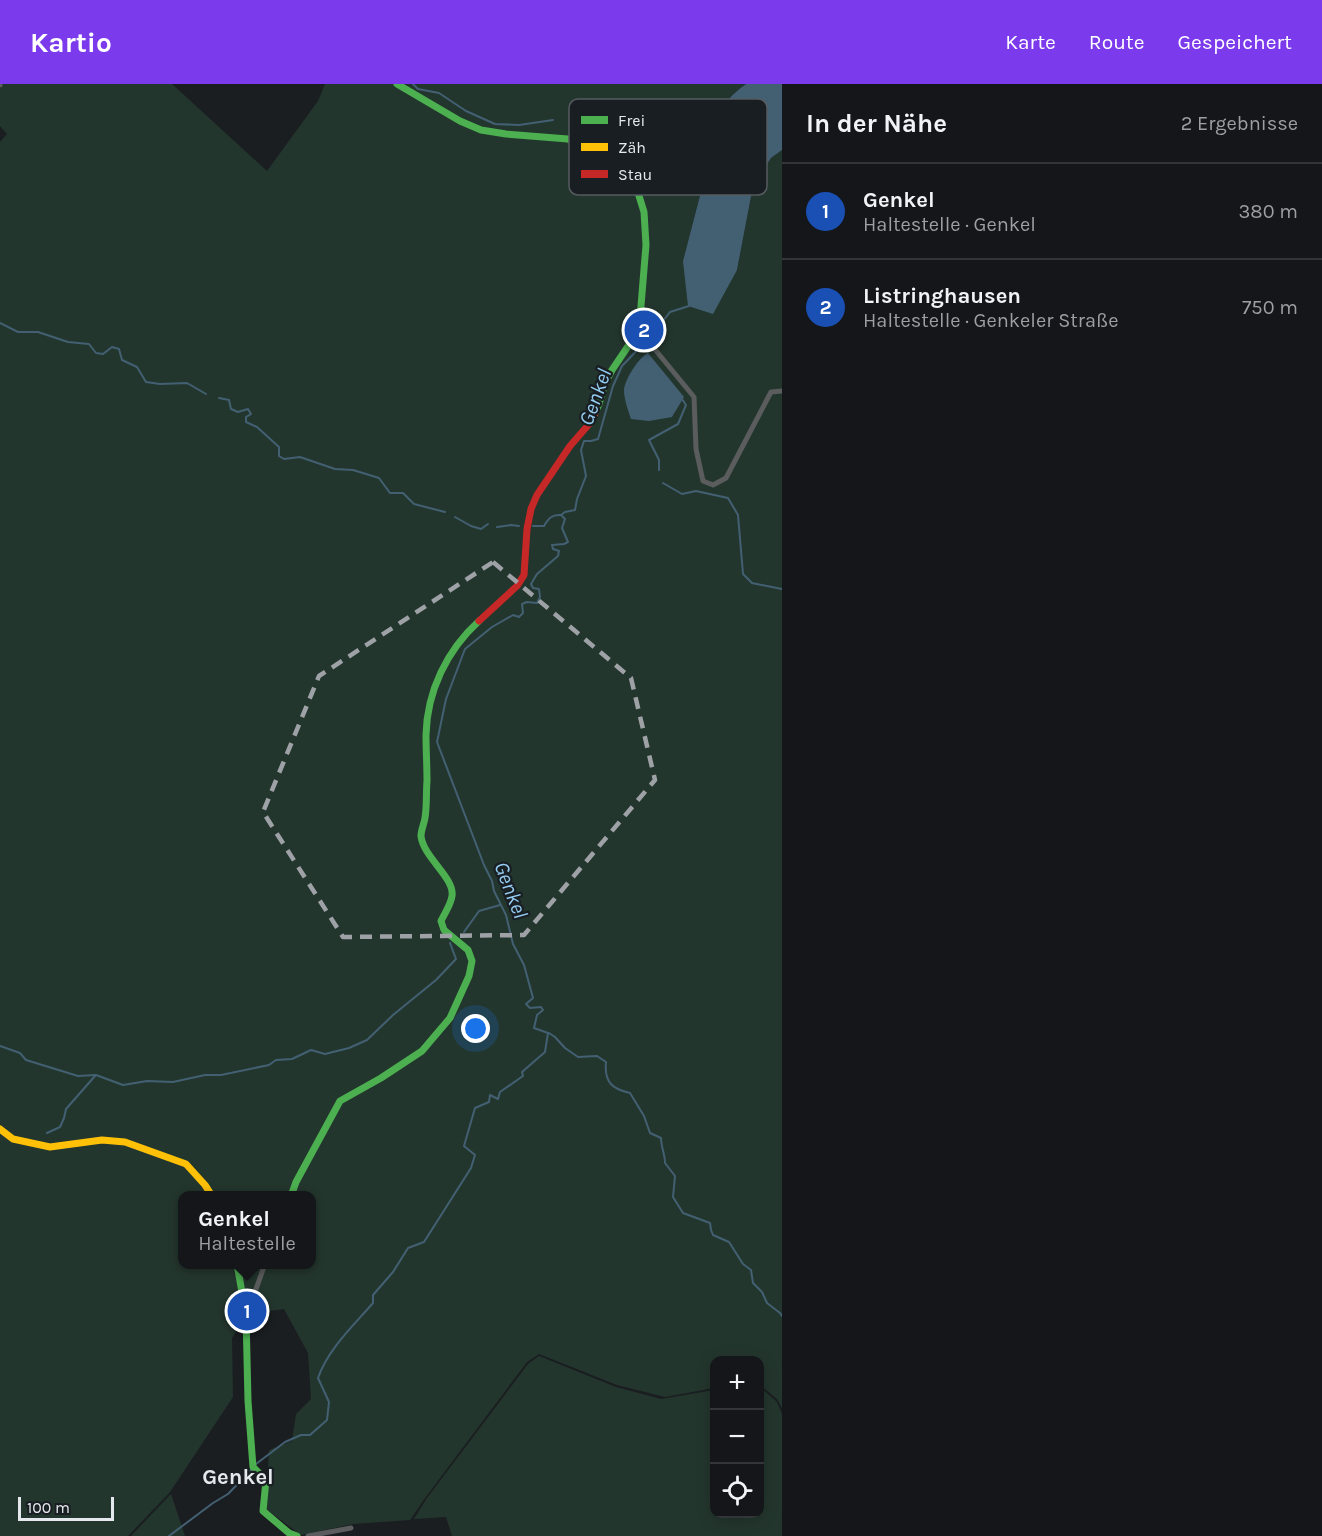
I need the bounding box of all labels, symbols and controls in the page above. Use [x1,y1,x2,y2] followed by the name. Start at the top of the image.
[30,26,112,59] text: Kartio
[1005,30,1056,54] text: Karte
[1089,30,1145,54] text: Route
[1178,30,1292,54] text: Gespeichert
[569,99,767,195] legend
[806,108,947,139] text: In der Nähe
[618,111,645,130] text: Frei
[1181,112,1298,135] text: 2 Ergebnisse
[618,138,646,157] text: Zäh
[618,165,652,184] text: Stau
[863,187,935,213] text: Genkel
[822,200,829,223] text: 1
[1239,200,1298,223] text: 380 m
[863,213,1036,236] text: Haltestelle · Genkel
[863,283,1021,309] text: Listringhausen
[819,296,832,319] text: 2
[1242,296,1298,319] text: 750 m
[624,308,664,352] pin: 2
[863,309,1119,332] text: Haltestelle · Genkeler Straße
[574,365,616,429] water label: Genkel
[489,858,533,922] water label: Genkel
[461,1014,490,1043] your location
[178,1191,316,1269] popup
[198,1206,270,1232] text: Genkel
[198,1232,296,1255] text: Haltestelle
[228,1288,266,1334] pin: 1
[710,1356,764,1518] map controls
[710,1356,764,1410] button: +
[710,1410,764,1464] button: −
[202,1464,274,1490] district label: Genkel
[710,1464,764,1518] button: locate
[18,1494,114,1522] scale bar
[27,1498,70,1517] text: 100 m

